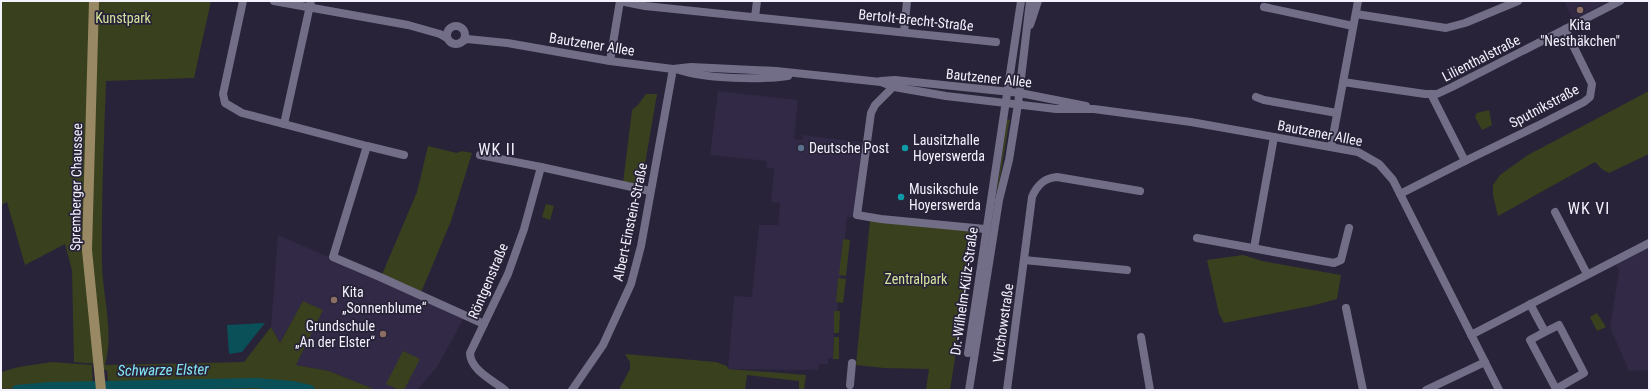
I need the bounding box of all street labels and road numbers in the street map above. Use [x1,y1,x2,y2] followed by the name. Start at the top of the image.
[858,6,975,34] street label: Bertolt-Brecht-Straße
[548,29,636,59] street label: Bautzener Allee
[1439,31,1523,85] street label: Lilienthalstraße
[945,66,1033,91] street label: Bautzener Allee
[1506,81,1582,131] street label: Sputnikstraße
[1276,117,1364,149] street label: Bautzener Allee
[67,122,85,251] street label: Spremberger Chaussee
[610,161,650,283] street label: Albert-Einstein-Straße
[947,225,981,356] street label: Dr.-Wilhelm-Külz-Straße
[465,240,511,321] street label: Röntgenstraße
[990,282,1017,364] street label: Virchowstraße

